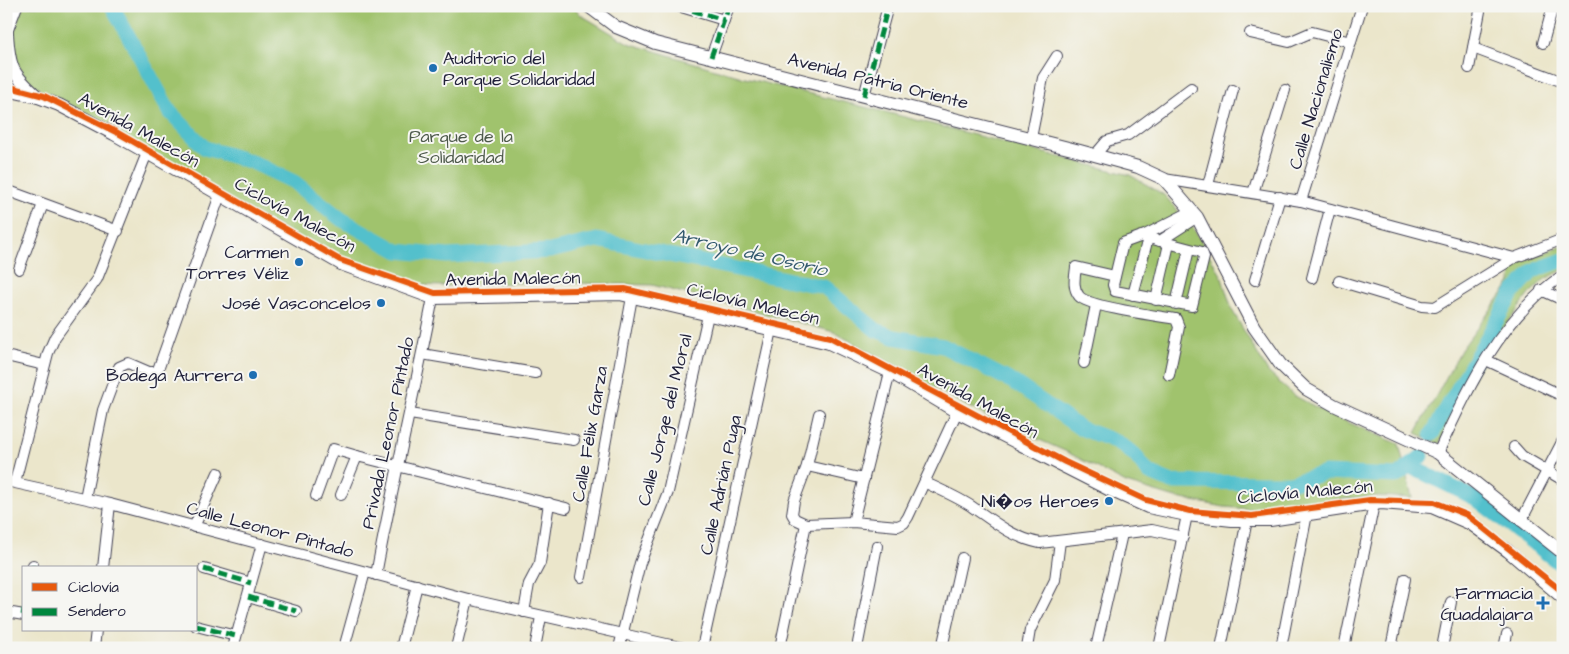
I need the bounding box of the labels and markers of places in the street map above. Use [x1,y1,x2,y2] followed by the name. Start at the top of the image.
[443,46,595,92] place label: Auditorio del Parque Solidaridad
[427,62,439,74] marker: Auditorio del Parque Solidaridad
[186,240,289,286] place label: Carmen Torres Véliz
[293,256,305,268] marker: Carmen Torres Véliz
[222,291,371,316] place label: José Vasconcelos
[375,297,387,309] marker: José Vasconcelos
[106,363,243,389] place label: Bodega Aurrera
[247,369,259,381] marker: Bodega Aurrera
[981,489,1099,514] place label: Ni�os Heroes
[1103,495,1115,507] marker: Ni�os Heroes
[1440,581,1533,627] place label: Farmacia Guadalajara
[1537,597,1549,609] marker: Farmacia Guadalajara

